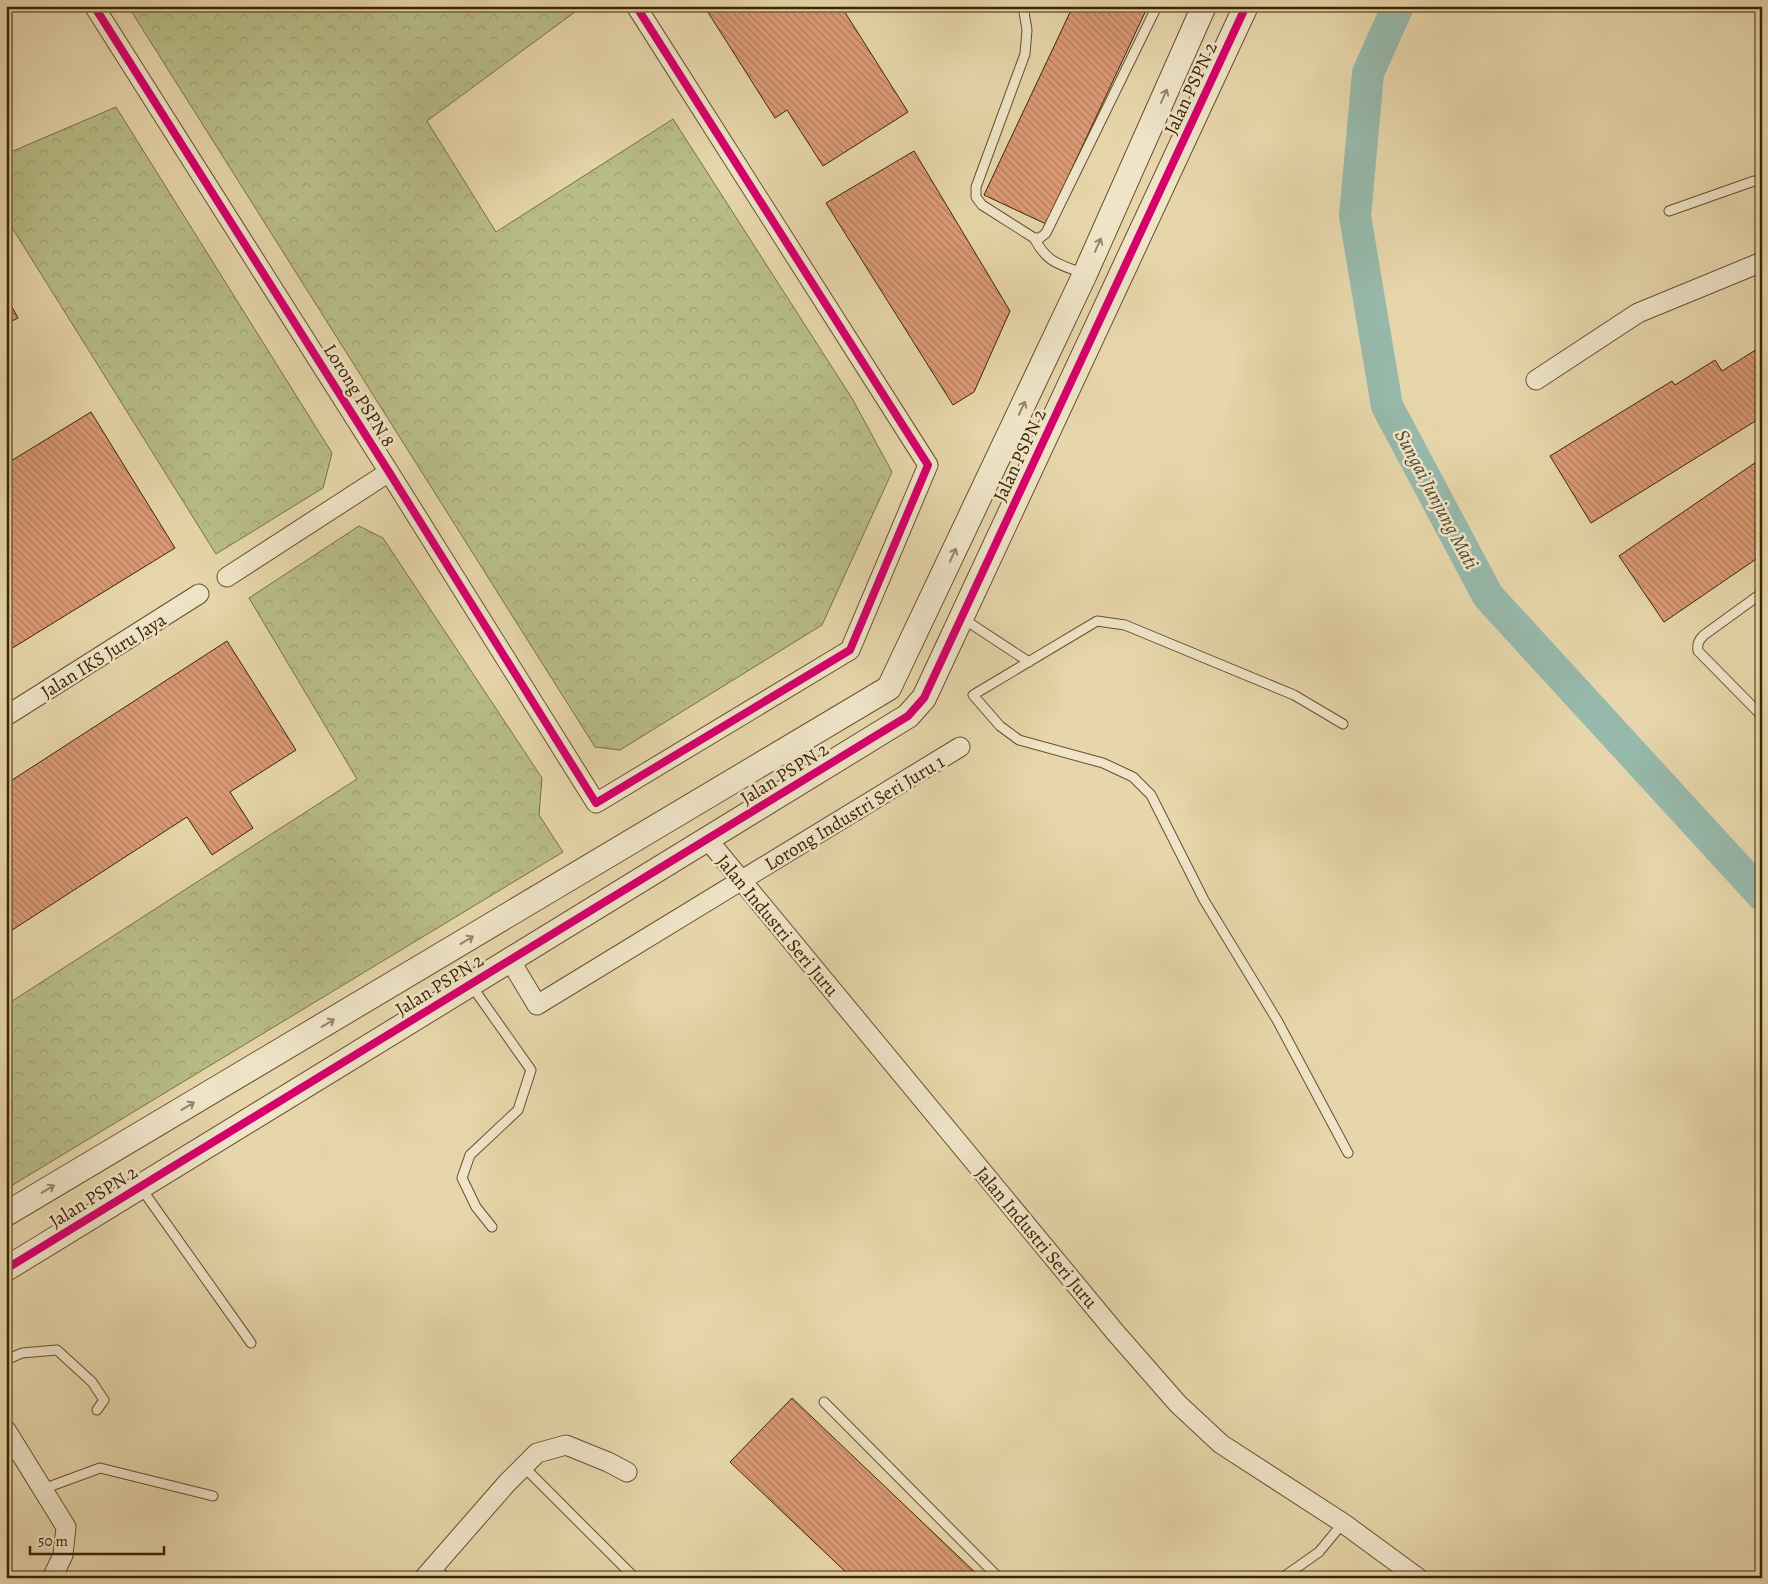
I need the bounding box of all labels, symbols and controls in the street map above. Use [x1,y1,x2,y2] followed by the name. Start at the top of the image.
[1158,38,1224,139] street label: Jalan PSPN 2
[1160,89,1170,104] one-way arrow
[1094,238,1104,253] one-way arrow
[317,339,401,452] street label: Lorong PSPN 8
[1018,401,1028,416] one-way arrow
[987,405,1053,506] street label: Jalan PSPN 2
[1388,425,1485,574] water label: Sungai Junjung Mati
[949,548,958,563] one-way arrow
[36,607,171,705] street label: Jalan IKS Juru Jaya
[735,736,834,811] street label: Jalan PSPN 2
[760,749,950,877] street label: Lorong Industri Seri Juru 1
[710,849,845,1003] street label: Jalan Industri Seri Juru
[460,935,474,945] one-way arrow
[390,947,489,1022] street label: Jalan PSPN 2
[320,1018,334,1028] one-way arrow
[180,1101,194,1111] one-way arrow
[44,1159,143,1234] street label: Jalan PSPN 2
[969,1161,1104,1315] street label: Jalan Industri Seri Juru
[41,1184,55,1194] one-way arrow
[30,1524,164,1556] scale bar
[38,1531,68,1551] text: 50 m

